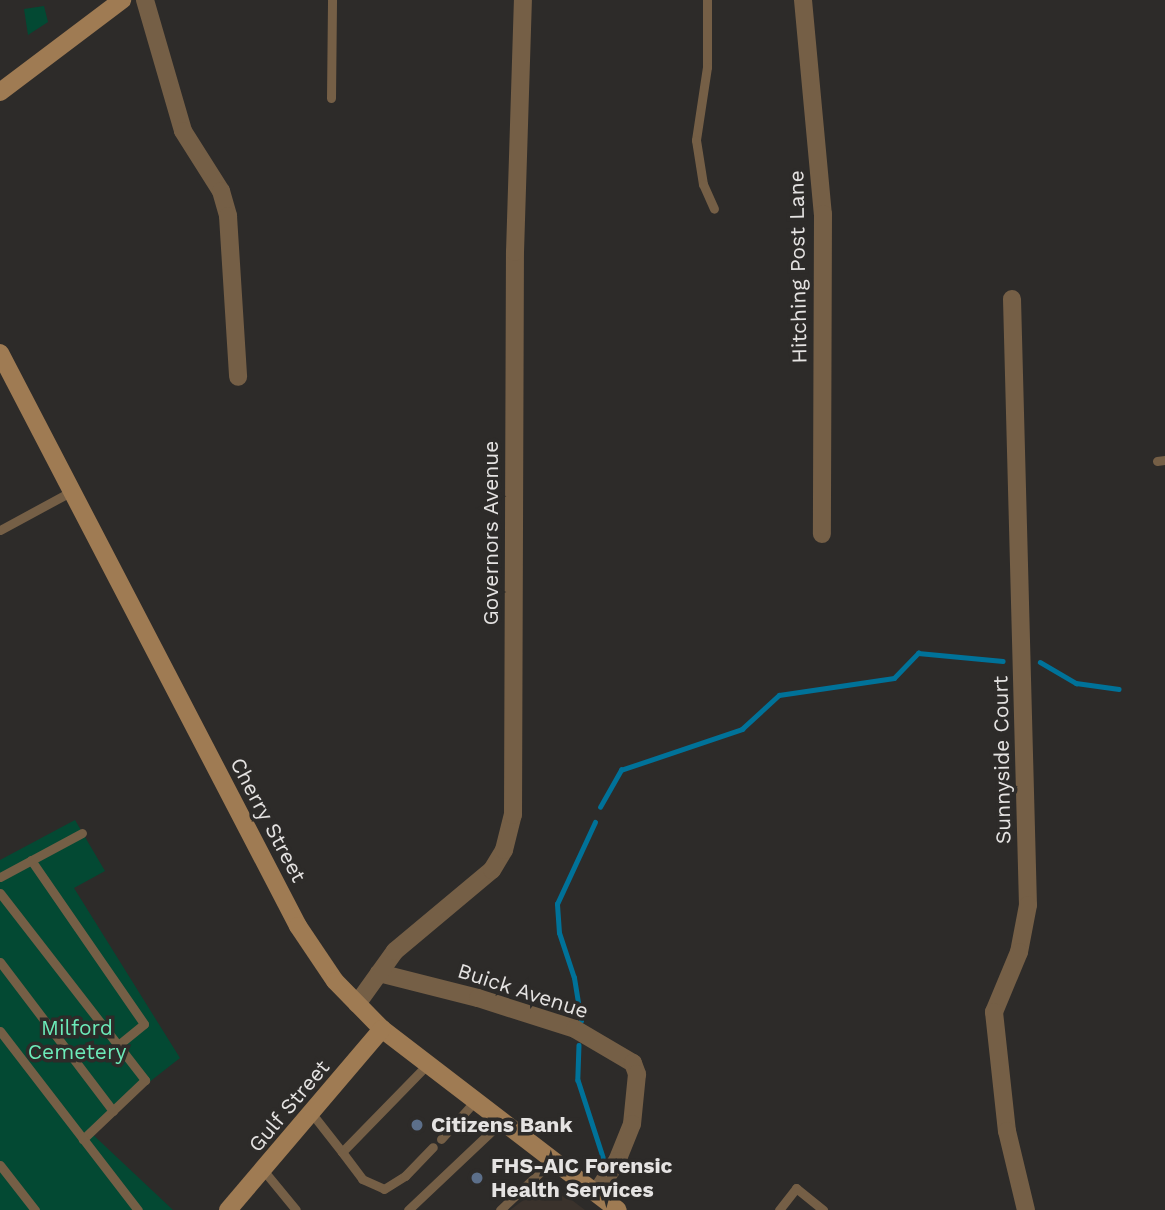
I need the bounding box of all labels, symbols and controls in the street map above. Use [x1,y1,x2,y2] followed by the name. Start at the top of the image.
[784,170,812,364] street label: Hitching Post Lane
[478,440,504,626] street label: Governors Avenue
[988,676,1016,844] street label: Sunnyside Court
[225,753,311,887] street label: Cherry Street
[454,958,592,1024] street label: Buick Avenue
[28,1015,126,1065] park label: Milford Cemetery
[243,1055,335,1157] street label: Gulf Street
[431,1112,572,1138] place label: Citizens Bank
[409,1117,425,1133] marker: Citizens Bank
[491,1153,673,1203] place label: FHS-AIC Forensic Health Services
[469,1170,485,1186] marker: FHS-AIC Forensic Health Services

